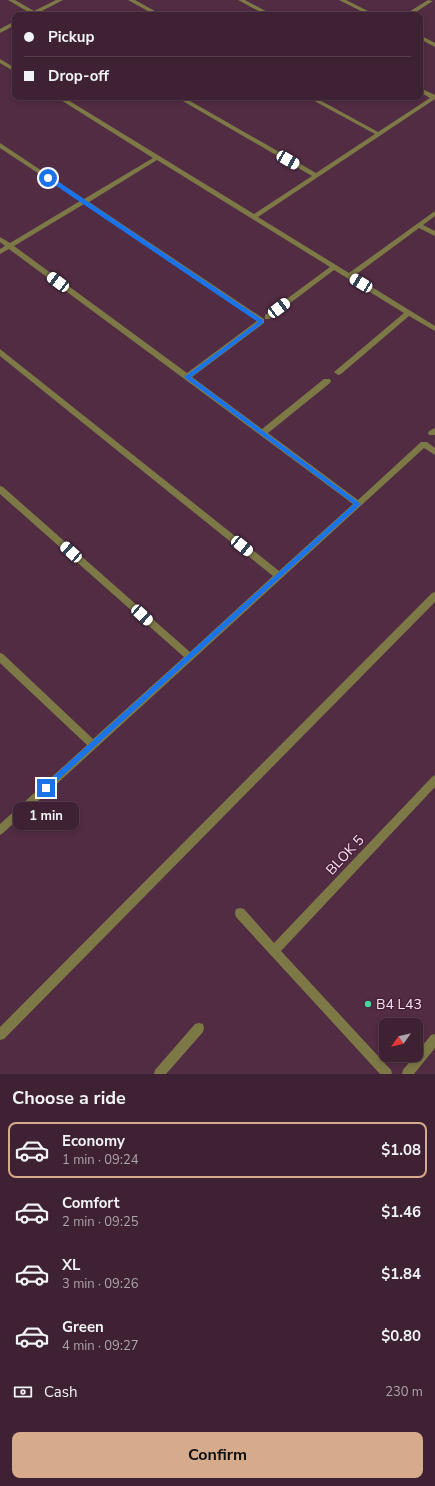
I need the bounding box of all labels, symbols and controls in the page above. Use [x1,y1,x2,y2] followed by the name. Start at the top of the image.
[48,27,94,47] text: Pickup
[48,66,109,86] text: Drop-off
[275,149,301,171] car
[39,169,57,187] route start
[45,270,71,294] car
[348,272,374,294] car
[266,296,292,320] car
[229,534,255,558] car
[58,540,84,564] car
[129,603,155,627] car
[37,779,55,797] route end
[13,802,79,830] callout: 1 min
[29,807,63,825] text: 1 min
[322,831,368,879] street label: BLOK 5
[376,995,422,1014] place label: B4 L43
[363,999,373,1009] marker: B4 L43
[379,1018,423,1062] north arrow
[379,1018,423,1062] map controls
[12,1086,126,1110] text: Choose a ride
[62,1131,125,1151] text: Economy
[14,1132,50,1168] icon: car
[381,1140,421,1160] text: $1.08
[62,1151,138,1169] text: 1 min · 09:24
[62,1193,119,1213] text: Comfort
[14,1194,50,1230] icon: car
[381,1202,421,1222] text: $1.46
[62,1213,138,1231] text: 2 min · 09:25
[62,1255,81,1275] text: XL
[14,1256,50,1292] icon: car
[381,1264,421,1284] text: $1.84
[62,1275,138,1293] text: 3 min · 09:26
[62,1317,104,1337] text: Green
[14,1318,50,1354] icon: car
[381,1326,421,1346] text: $0.80
[62,1337,138,1355] text: 4 min · 09:27
[12,1381,34,1403] icon: cash
[44,1382,78,1402] text: Cash
[385,1383,423,1401] text: 230 m
[12,1432,423,1478] button: Confirm

